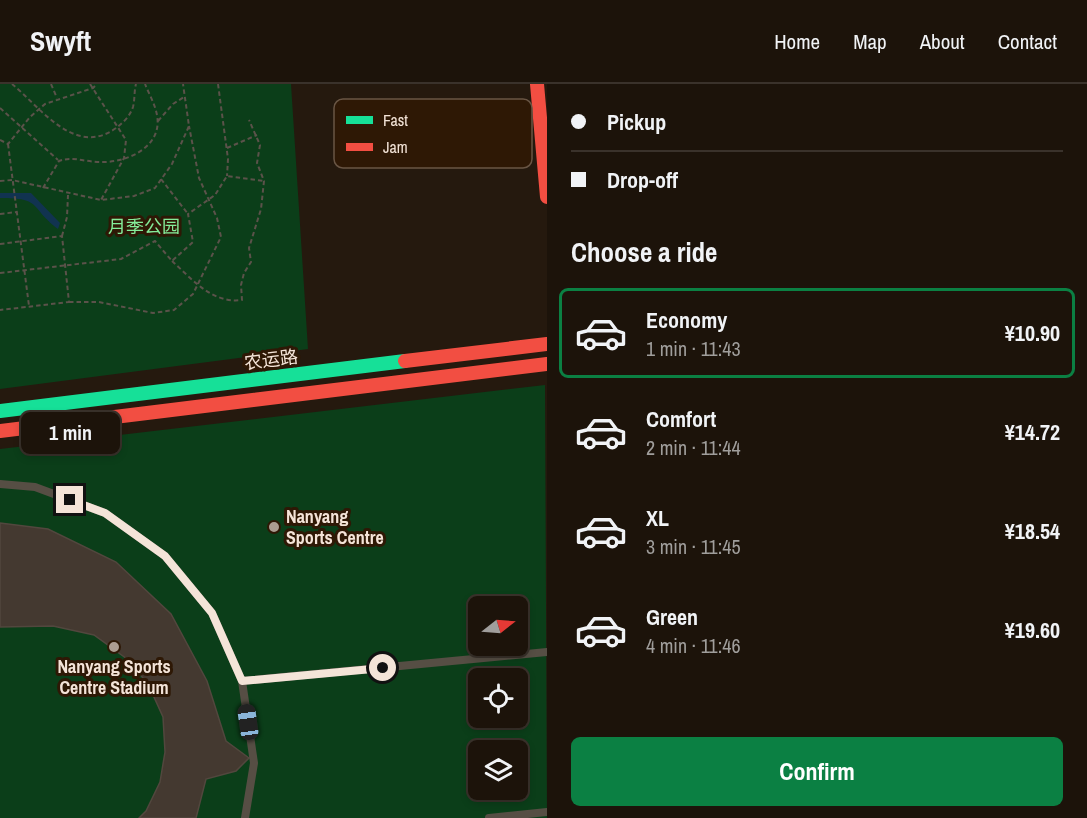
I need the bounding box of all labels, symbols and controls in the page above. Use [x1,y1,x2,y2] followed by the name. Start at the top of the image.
[30,22,91,60] text: Swyft
[774,27,820,56] text: Home
[853,27,887,56] text: Map
[920,27,965,56] text: About
[998,27,1057,56] text: Contact
[334,99,532,168] legend
[607,107,666,137] text: Pickup
[383,109,408,131] text: Fast
[383,136,408,158] text: Jam
[607,165,678,195] text: Drop-off
[108,214,180,239] park label: 月季公园
[571,234,717,270] text: Choose a ride
[646,305,727,335] text: Economy
[574,306,628,360] icon: car
[1005,318,1060,348] text: ¥10.90
[646,335,741,362] text: 1 min · 11:43
[243,344,299,375] street label: 农运路
[646,404,716,434] text: Comfort
[574,405,628,459] icon: car
[20,413,119,455] callout: 1 min
[1005,417,1060,447] text: ¥14.72
[49,419,92,446] text: 1 min
[646,434,741,461] text: 2 min · 11:44
[56,486,83,513] route end
[646,503,669,533] text: XL
[286,504,384,550] place label: Nanyang Sports Centre
[574,504,628,558] icon: car
[1005,516,1060,546] text: ¥18.54
[267,520,281,534] marker: Nanyang Sports Centre
[646,533,741,560] text: 3 min · 11:45
[468,596,528,656] north arrow
[468,596,528,800] map controls
[646,602,698,632] text: Green
[574,603,628,657] icon: car
[1005,615,1060,645] text: ¥19.60
[646,632,741,659] text: 4 min · 11:46
[107,640,121,654] marker: Nanyang Sports Centre Stadium
[57,654,171,700] place label: Nanyang Sports Centre Stadium
[369,654,396,681] route start
[468,668,528,728] button: locate
[237,703,259,741] car
[571,737,1063,806] button: Confirm
[468,740,528,800] button: layers

